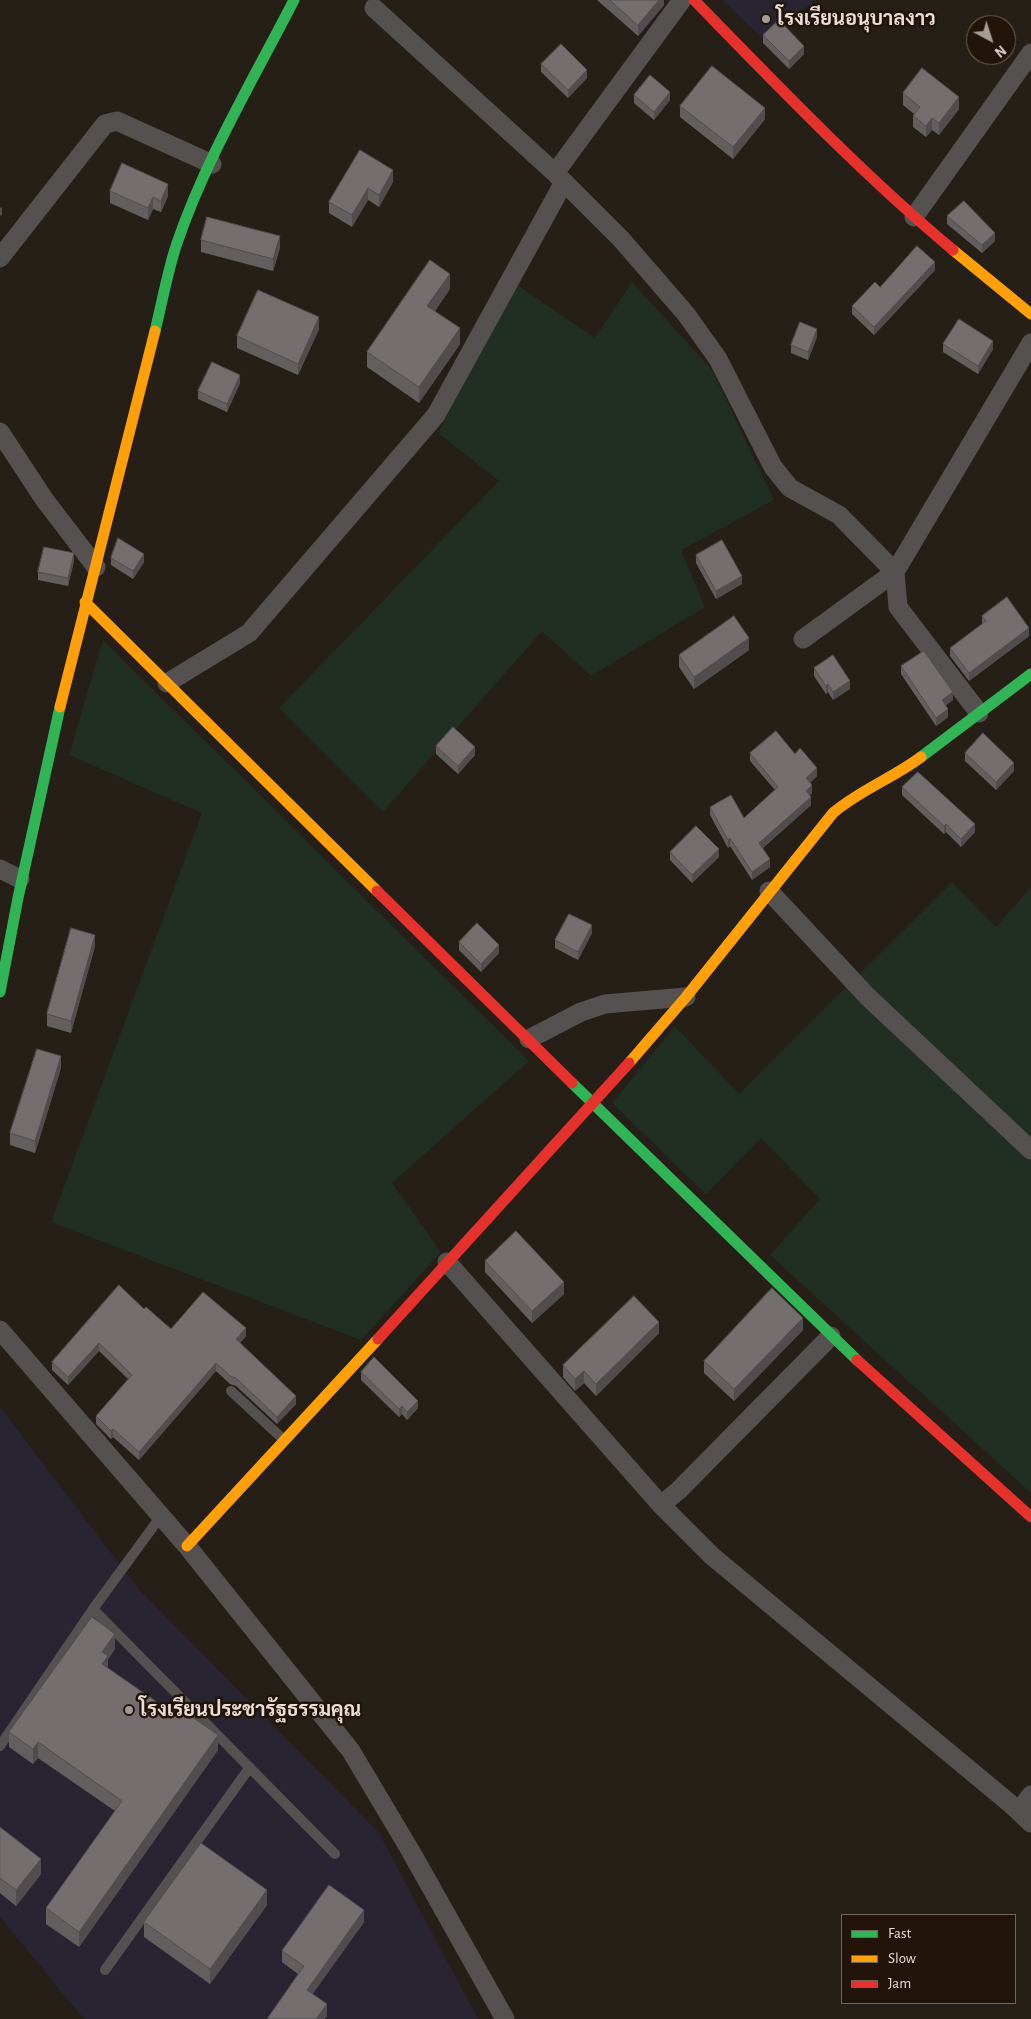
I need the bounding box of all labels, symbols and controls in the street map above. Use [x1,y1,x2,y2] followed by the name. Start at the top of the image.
[776,7,936,31] place label: โรงเรียนอนุบาลงาว
[760,13,772,25] marker: โรงเรียนอนุบาลงาว
[966,15,1016,65] north arrow
[992,42,1008,59] text: N
[139,1698,361,1722] place label: โรงเรียนประชารัฐธรรมคุณ
[123,1704,135,1716] marker: โรงเรียนประชารัฐธรรมคุณ
[841,1914,1016,2004] legend
[888,1926,911,1941] text: Fast
[888,1951,916,1966] text: Slow
[888,1976,911,1991] text: Jam

